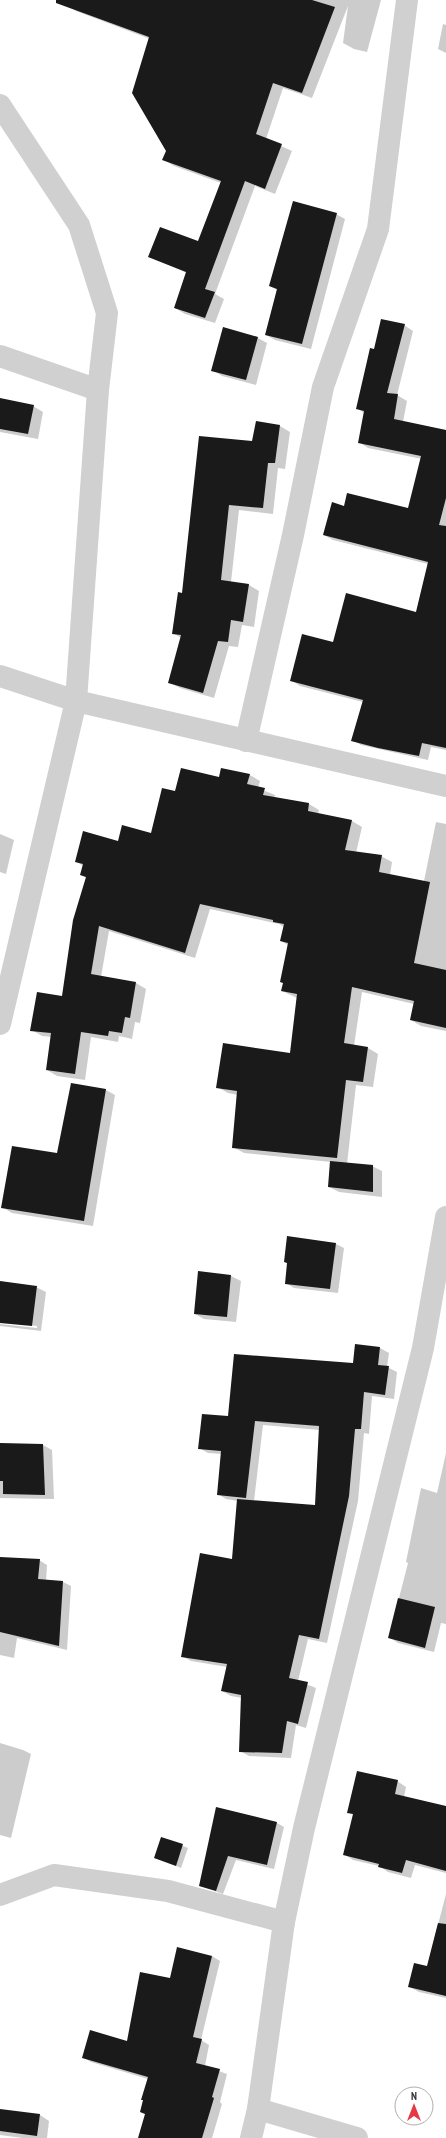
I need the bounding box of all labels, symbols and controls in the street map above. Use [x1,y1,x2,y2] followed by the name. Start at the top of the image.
[394,2086,434,2126] north arrow
[411,2089,417,2103] text: N

